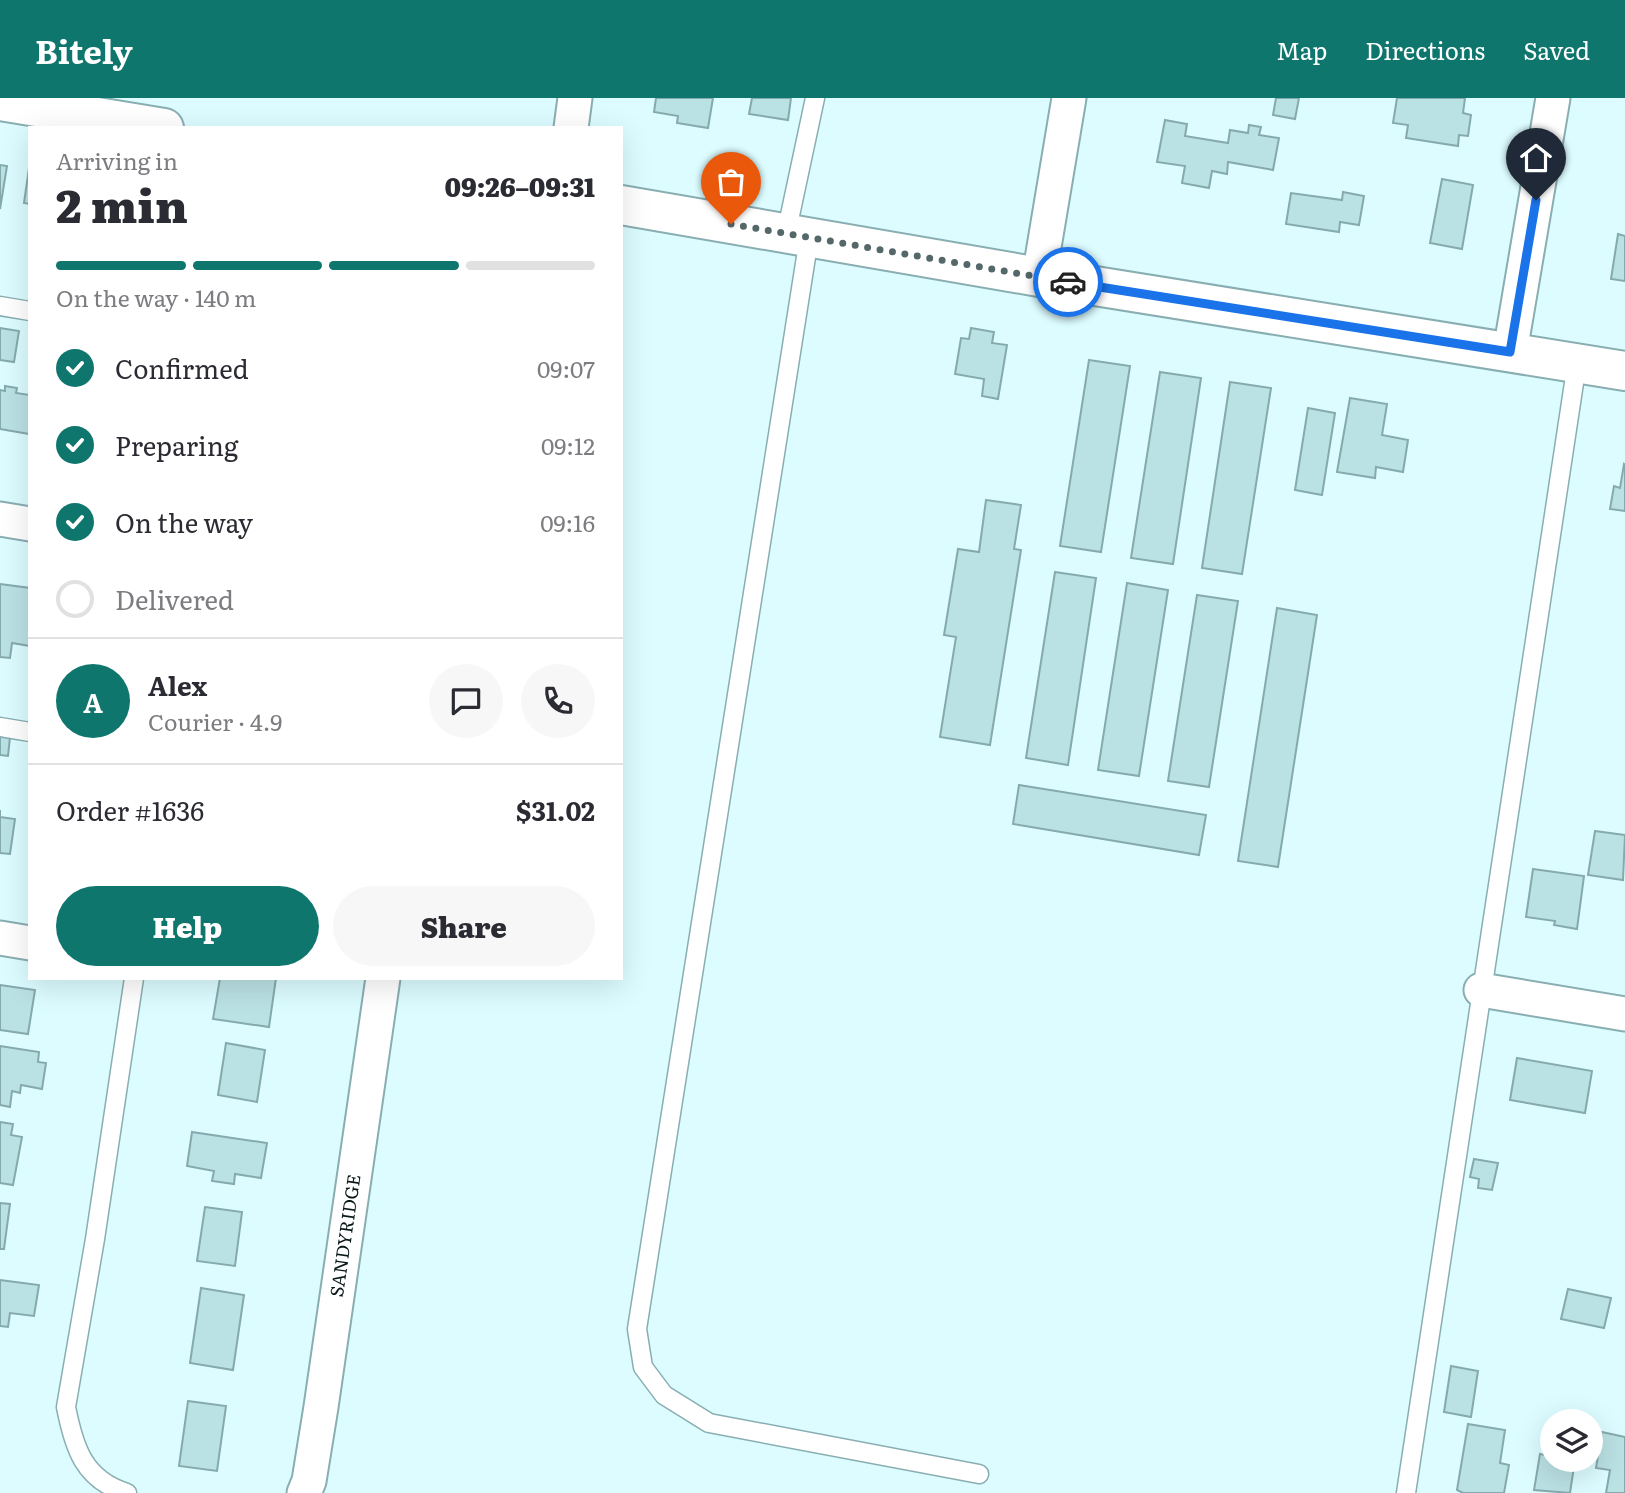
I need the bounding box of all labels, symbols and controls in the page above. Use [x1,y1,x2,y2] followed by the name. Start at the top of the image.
[35,25,133,74] text: Bitely
[1276,32,1327,67] text: Map
[1365,32,1485,67] text: Directions
[1523,32,1590,67] text: Saved
[1506,128,1566,200] pin
[1517,139,1555,177] icon: home
[56,143,178,177] text: Arriving in
[701,152,761,224] pin
[712,163,750,201] icon: bag
[445,166,595,205] text: 09:26–09:31
[56,169,188,237] text: 2 min
[1033,247,1103,317] courier
[1049,263,1087,301] icon: car
[56,280,256,314] text: On the way · 140 m
[115,348,249,387] text: Confirmed
[56,349,94,387] icon: check
[537,351,595,385] text: 09:07
[115,425,238,464] text: Preparing
[56,426,94,464] icon: check
[541,428,595,462] text: 09:12
[115,502,253,541] text: On the way
[56,503,94,541] icon: check
[540,505,595,539] text: 09:16
[115,579,234,618] text: Delivered
[429,664,503,738] button: chat
[521,664,595,738] button: phone
[148,665,207,704] text: Alex
[83,682,103,721] text: A
[148,704,282,738] text: Courier · 4.9
[56,790,204,829] text: Order #1636
[516,790,595,829] text: $31.02
[56,886,319,966] button: Help
[333,886,595,966] button: Share
[322,1172,366,1299] street label: SANDYRIDGE
[1540,1409,1603,1472] map controls
[1540,1409,1603,1472] button: layers

